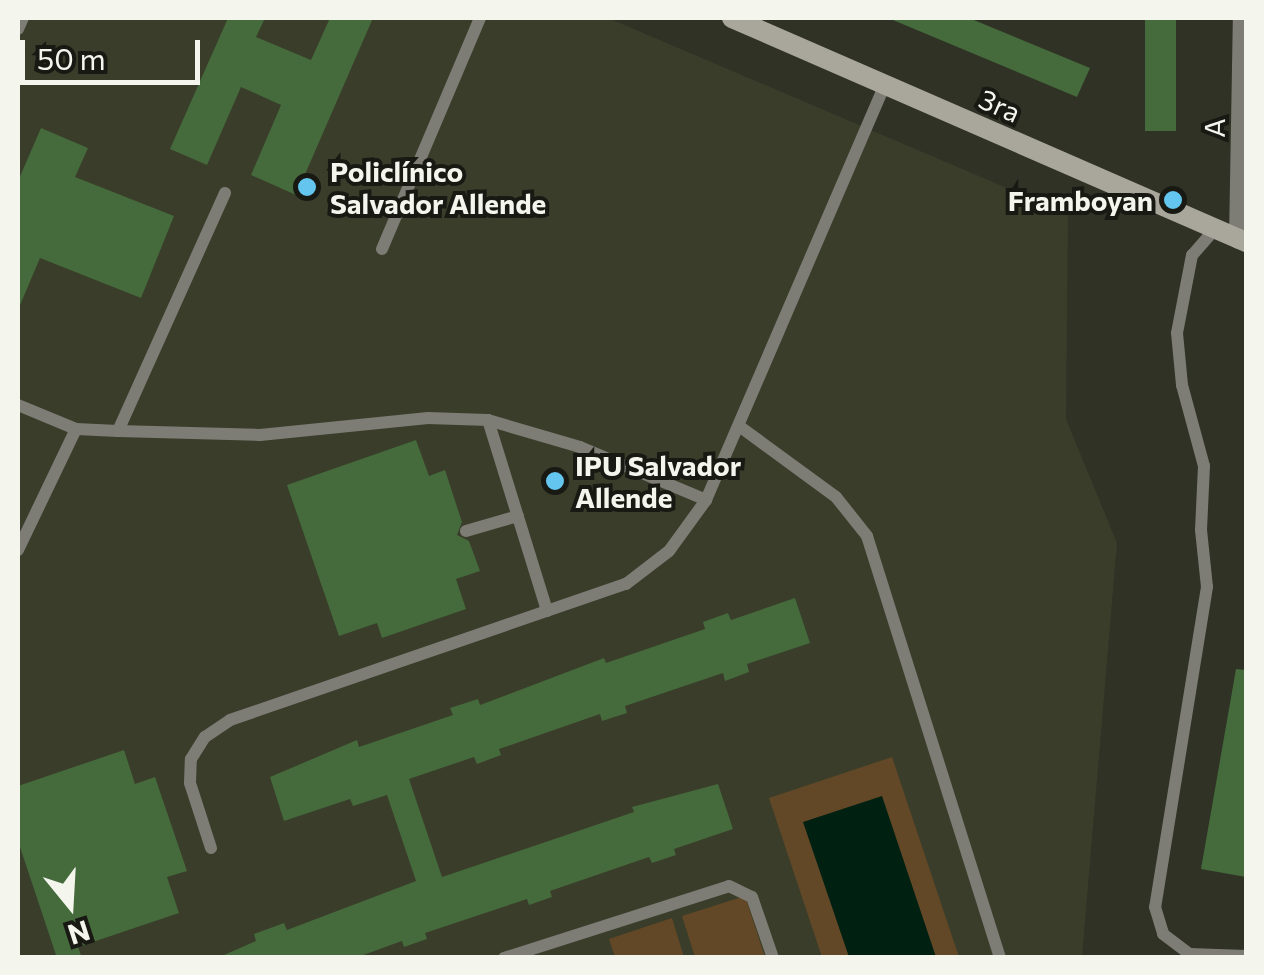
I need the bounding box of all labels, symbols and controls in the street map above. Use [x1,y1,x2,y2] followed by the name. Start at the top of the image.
[25,20,205,82] scale bar
[37,39,106,76] text: 50 m
[974,81,1026,129] street label: 3ra
[1197,118,1231,138] street label: A
[330,154,546,220] place label: Policlínico Salvador Allende
[294,174,320,200] marker: Policlínico Salvador Allende
[1008,183,1153,217] place label: Framboyan
[1162,189,1184,211] marker: Framboyan
[575,448,741,514] place label: IPU Salvador Allende
[544,470,566,492] marker: IPU Salvador Allende
[20,855,120,955] north arrow
[64,914,95,953] text: N

